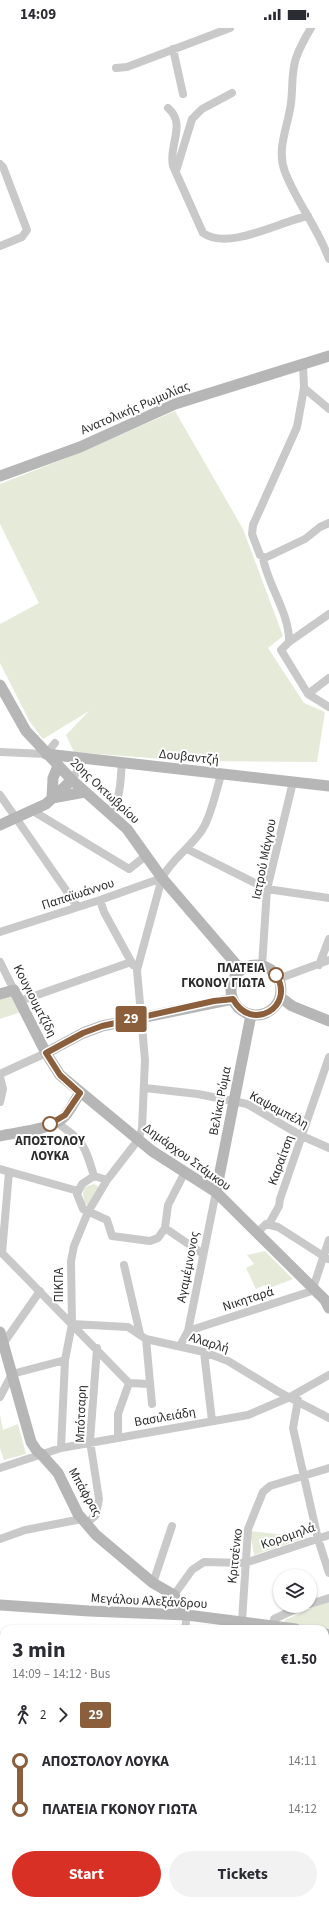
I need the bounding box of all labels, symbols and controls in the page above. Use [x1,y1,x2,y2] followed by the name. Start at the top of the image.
[20,4,56,25] text: 14:09
[78,377,193,439] street label: Ανατολικής Ρωμυλίας
[158,745,220,769] street label: Δουβαντζή
[66,754,144,828] street label: 20ης Οκτωβρίου
[247,817,281,901] street label: Ιατρού Μάγγου
[39,874,117,914] street label: Παπαϊωάννου
[181,959,266,992] place label: ΠΛΑΤΕΙΑ ΓΚΟΝΟΥ ΓΙΩΤΑ
[9,961,61,1041] street label: Κουγιουμτζίδη
[268,967,284,983] marker: ΠΛΑΤΕΙΑ ΓΚΟΝΟΥ ΓΙΩΤΑ
[113,1006,149,1032] line badge: 29
[124,1009,138,1029] text: 29
[204,1064,236,1137] street label: Βελίκα Ρώμα
[246,1087,312,1133] street label: Καψαμπέλη
[42,1116,58,1132] marker: ΑΠΟΣΤΟΛΟΥ ΛΟΥΚΑ
[139,1119,235,1195] street label: Δημάρχου Στάμκου
[14,1132,85,1165] place label: ΑΠΟΣΤΟΛΟΥ ΛΟΥΚΑ
[264,1132,298,1188] street label: Καραίτση
[172,1229,204,1304] street label: Αγαμέμνονος
[50,1267,68,1302] street label: ΠΙΚΠΑ
[220,1282,277,1316] street label: Νικηταρά
[187,1328,231,1358] street label: Αλαρλή
[71,1385,91,1443] street label: Μπότσαρη
[133,1403,197,1431] street label: Βασιλειάδη
[64,1465,106,1520] street label: Μπάφρας
[258,1518,318,1554] street label: Κορομηλά
[223,1527,247,1585] street label: Κριτσένκο
[273,1569,317,1613] map controls
[273,1569,317,1613] button: layers
[90,1589,208,1613] street label: Μεγάλου Αλεξάνδρου
[12,1634,66,1666] text: 3 min
[281,1649,317,1670] text: €1.50
[12,1665,110,1683] text: 14:09 – 14:12 · Bus
[12,1704,34,1726] icon: walk
[52,1704,74,1726] icon: forward
[88,1705,103,1725] text: 29
[40,1706,46,1724] text: 2
[42,1751,169,1772] text: ΑΠΟΣΤΟΛΟΥ ΛΟΥΚΑ
[288,1752,317,1770] text: 14:11
[42,1799,197,1820] text: ΠΛΑΤΕΙΑ ΓΚΟΝΟΥ ΓΙΩΤΑ
[288,1800,317,1818] text: 14:12
[12,1851,161,1897] button: Start
[169,1851,317,1897] button: Tickets

